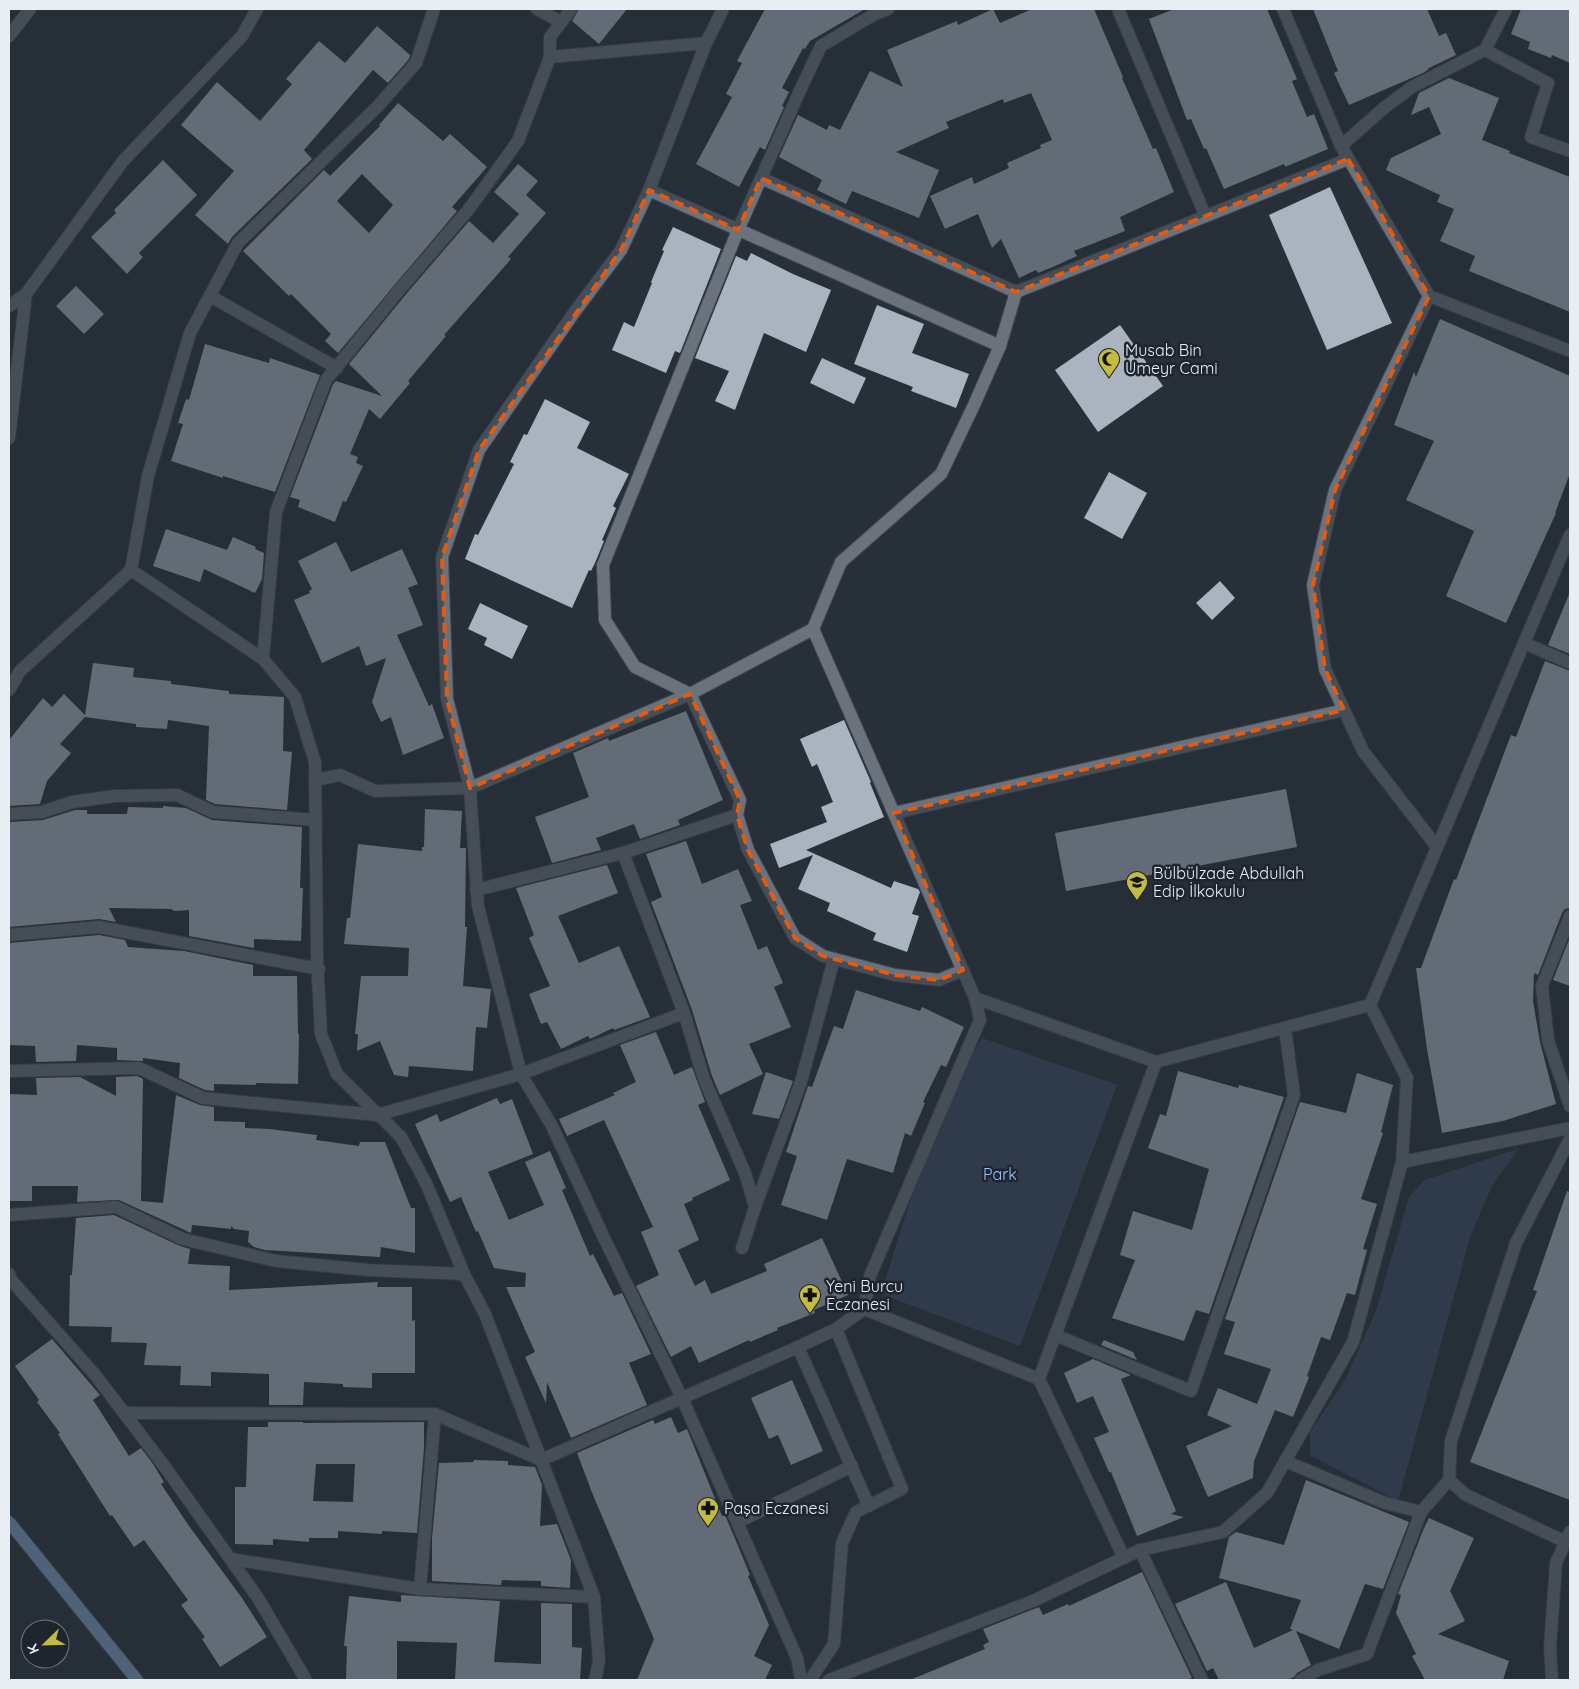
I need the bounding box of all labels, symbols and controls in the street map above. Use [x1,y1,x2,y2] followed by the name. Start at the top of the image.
[1125,340,1218,378] place label: Musab Bin Umeyr Cami
[1097,347,1121,378] mosque icon: Musab Bin Umeyr Cami
[1153,863,1304,901] place label: Bülbülzade Abdullah Edip İlkokulu
[1125,870,1149,901] school or university icon: Bülbülzade Abdullah Edip İlkokulu
[983,1164,1017,1184] park label: Park
[826,1276,903,1314] place label: Yeni Burcu Eczanesi
[798,1283,822,1314] pharmacy icon: Yeni Burcu Eczanesi
[696,1496,720,1527] pharmacy icon: Paşa Eczanesi
[724,1498,829,1518] place label: Paşa Eczanesi
[20,1619,70,1669] north arrow
[23,1641,43,1657] text: K

